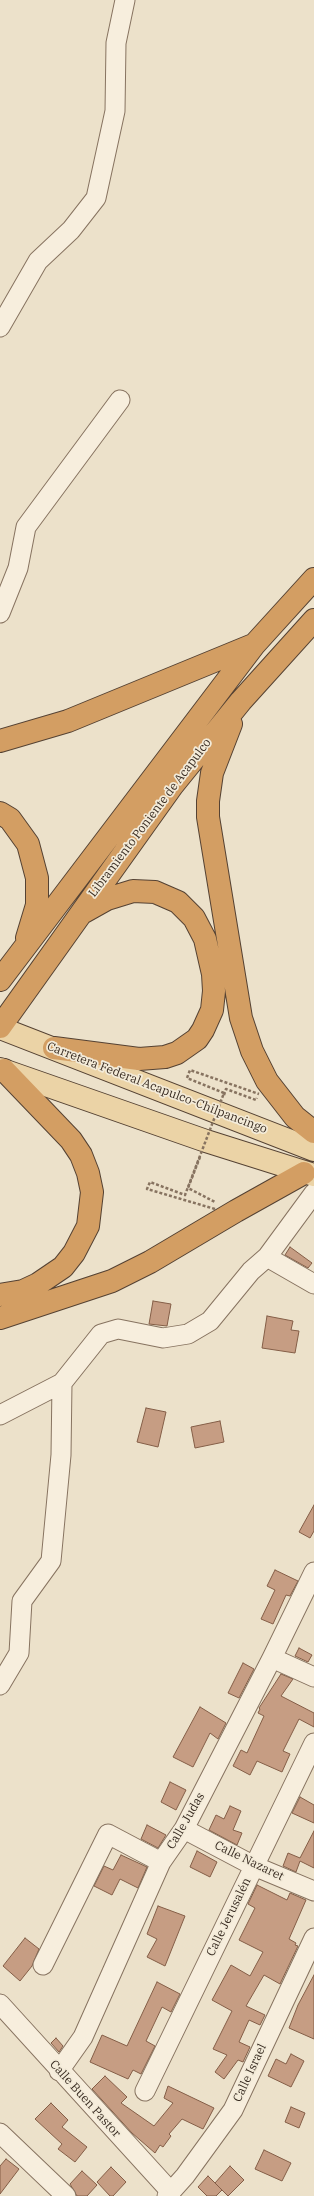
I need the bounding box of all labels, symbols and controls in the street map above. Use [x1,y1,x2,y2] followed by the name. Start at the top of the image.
[86,736,214,900] street label: Libramiento Poniente de Acapulco
[45,1039,269,1137] street label: Carretera Federal Acapulco-Chilpancingo
[164,1790,208,1852] street label: Calle Judas
[212,1838,286,1884] street label: Calle Nazaret
[204,1875,254,1959] street label: Calle Jerusalén
[230,2042,270,2104] street label: Calle Israel
[47,2057,123,2141] street label: Calle Buen Pastor

